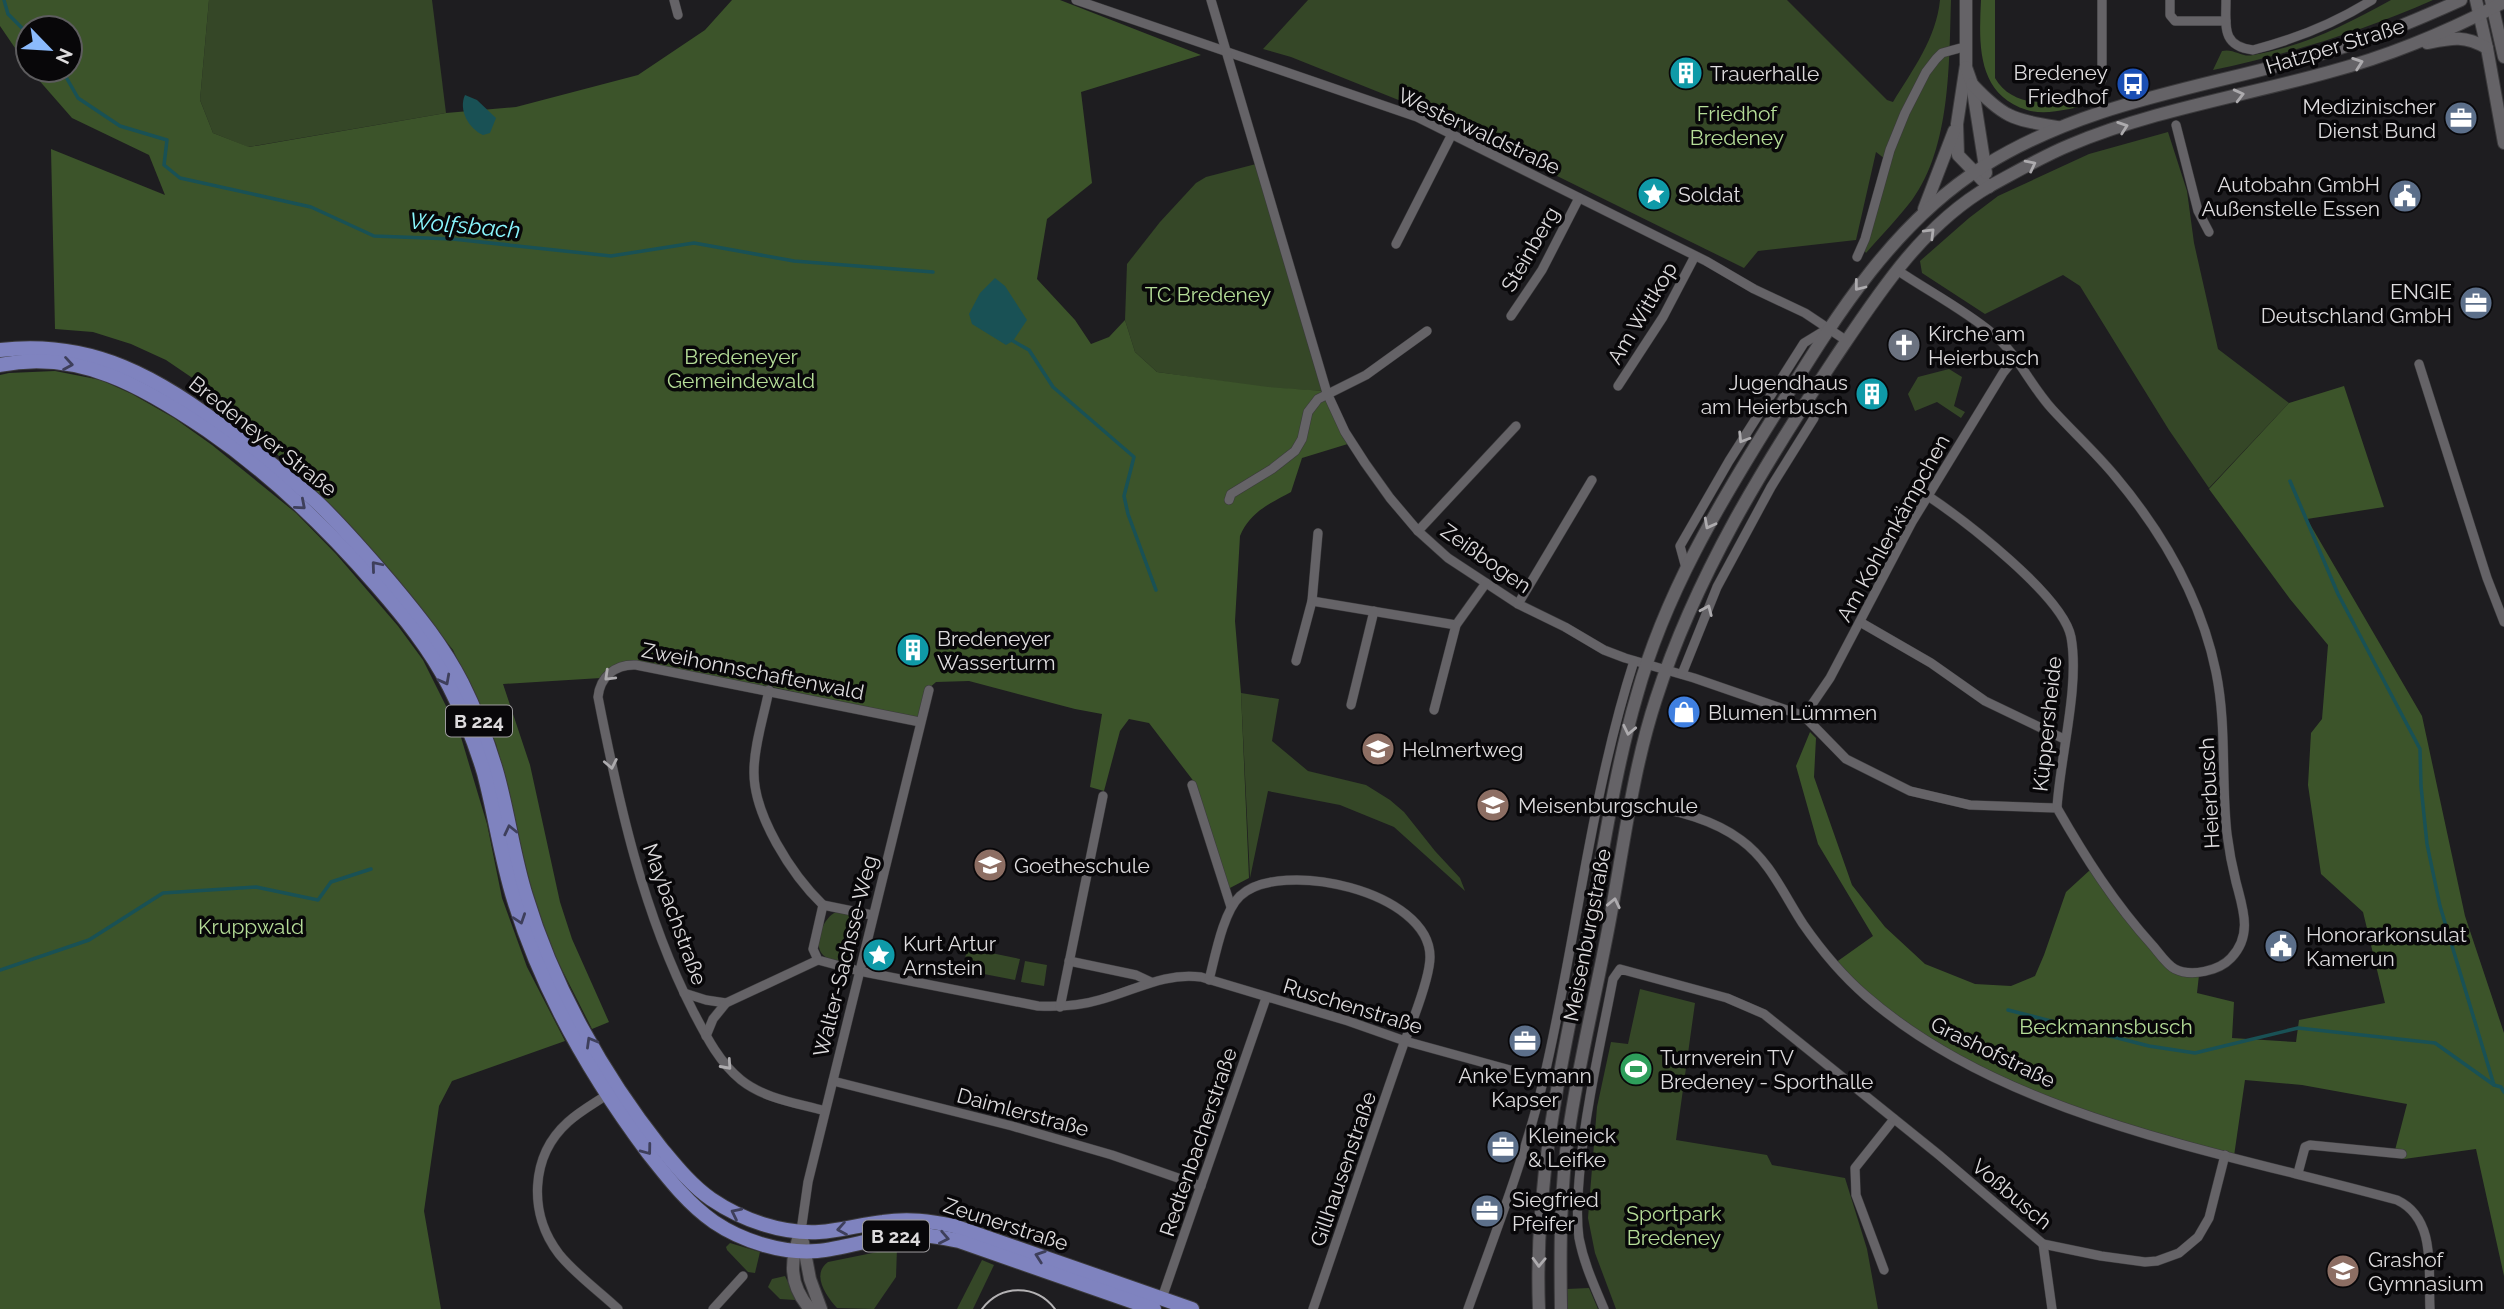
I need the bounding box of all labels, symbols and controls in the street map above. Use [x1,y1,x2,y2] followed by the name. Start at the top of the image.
[2263,13,2407,79] street label: Hatzper Straße
[14,14,84,84] north arrow
[51,45,77,67] text: N
[1667,54,1705,92] building icon: Trauerhalle
[2351,57,2363,71] one-way arrow
[2014,60,2109,109] place label: Bredeney Friedhof
[1710,61,1819,86] place label: Trauerhalle
[2114,65,2152,103] bus stop icon: Bredeney Friedhof
[1394,82,1564,180] street label: Westerwaldstraße
[2233,89,2245,103] one-way arrow
[2302,94,2437,143] place label: Medizinischer Dienst Bund
[2442,99,2480,137] office icon: Medizinischer Dienst Bund
[1690,101,1784,150] park label: Friedhof Bredeney
[2116,121,2128,135] one-way arrow
[2024,160,2036,173] one-way arrow
[2201,172,2380,221] place label: Autobahn GmbH Außenstelle Essen
[1635,175,1673,213] place icon: Soldat
[2386,177,2424,215] public building icon: Autobahn GmbH Außenstelle Essen
[1678,182,1740,207] place label: Soldat
[1496,202,1564,296] street label: Steinberg
[408,207,522,243] water label: Wolfsbach
[1922,229,1935,242] one-way arrow
[1602,257,1682,369] street label: Am Wittkop
[1855,278,1867,291] one-way arrow
[2261,279,2452,328] place label: ENGIE Deutschland GmbH
[1145,282,1271,307] park label: TC Bredeney
[2457,284,2495,322] office icon: ENGIE Deutschland GmbH
[1928,321,2039,370] place label: Kirche am Heierbusch
[1885,326,1923,364] church icon: Kirche am Heierbusch
[667,344,815,393] park label: Bredeneyer Gemeindewald
[62,356,74,371] one-way arrow
[184,370,342,502] street label: Bredeneyer Straße
[1701,370,1848,419] place label: Jugendhaus am Heierbusch
[1853,375,1891,413] building icon: Jugendhaus am Heierbusch
[1831,430,1955,626] street label: Am Kohlenkämpchen
[1739,431,1752,444] one-way arrow
[293,497,306,509] one-way arrow
[1704,517,1718,529] one-way arrow
[1436,518,1536,598] street label: Zeißbogen
[372,561,385,574] one-way arrow
[1699,605,1713,618] one-way arrow
[937,626,1055,675] place label: Bredeneyer Wasserturm
[894,631,932,669] building icon: Bredeneyer Wasserturm
[640,637,866,705] street label: Zweihonnschaftenwald
[2027,655,2067,793] street label: Küppersheide
[605,667,618,680] one-way arrow
[437,673,451,685] one-way arrow
[1665,693,1703,731] shop icon: Blumen Lümmen
[1708,700,1877,725] place label: Blumen Lümmen
[446,706,512,736] road number: B 224
[1622,724,1637,736] one-way arrow
[1359,730,1397,768] school or university icon: Helmertweg
[1402,737,1523,762] place label: Helmertweg
[2194,737,2224,849] street label: Heierbusch
[603,758,618,770] one-way arrow
[1474,786,1512,824] school or university icon: Meisenburgschule
[1518,793,1698,818] place label: Meisenburgschule
[504,824,518,836] one-way arrow
[638,840,712,988] street label: Maybachstraße
[971,846,1009,884] school or university icon: Goetheschule
[1558,847,1616,1023] street label: Meisenburgstraße
[808,852,882,1060] street label: Walter-Sachsse-Weg
[1014,853,1150,878] place label: Goetheschule
[1605,897,1620,909] one-way arrow
[512,913,526,925] one-way arrow
[198,914,304,939] park label: Kruppwald
[2306,922,2467,971] place label: Honorarkonsulat Kamerun
[2262,927,2300,965] public building icon: Honorarkonsulat Kamerun
[903,931,997,980] place label: Kurt Artur Arnstein
[860,936,898,974] place icon: Kurt Artur Arnstein
[1280,973,1426,1039] street label: Ruschenstraße
[1927,1011,2059,1093] street label: Grashofstraße
[2019,1014,2193,1039] park label: Beckmannsbusch
[1506,1022,1544,1060] office icon: Anke Eymann Kapser
[586,1036,599,1049] one-way arrow
[1154,1044,1242,1240] street label: Redtenbacherstraße
[1660,1045,1873,1094] place label: Turnverein TV Bredeney - Sporthalle
[1617,1050,1655,1088] sports icon: Turnverein TV Bredeney - Sporthalle
[719,1057,732,1070] one-way arrow
[1458,1063,1592,1112] place label: Anke Eymann Kapser
[954,1082,1092,1142] street label: Daimlerstraße
[1305,1088,1381,1250] street label: Gillhausenstraße
[1528,1123,1616,1172] place label: Kleineick & Leifke
[1484,1128,1522,1166] office icon: Kleineick & Leifke
[638,1143,651,1155] one-way arrow
[1967,1153,2057,1235] street label: Voßbusch
[1512,1187,1599,1236] place label: Siegfried Pfeifer
[941,1192,1071,1256] street label: Zeunerstraße
[1468,1192,1506,1230] office icon: Siegfried Pfeifer
[1626,1201,1722,1250] park label: Sportpark Bredeney
[731,1207,743,1221] one-way arrow
[863,1220,929,1252] road number: B 224
[836,1221,848,1236] one-way arrow
[938,1230,950,1245] one-way arrow
[2368,1247,2484,1296] place label: Grashof Gymnasium
[1034,1250,1046,1264] one-way arrow
[2324,1252,2362,1290] school or university icon: Grashof Gymnasium
[1531,1257,1547,1268] one-way arrow

